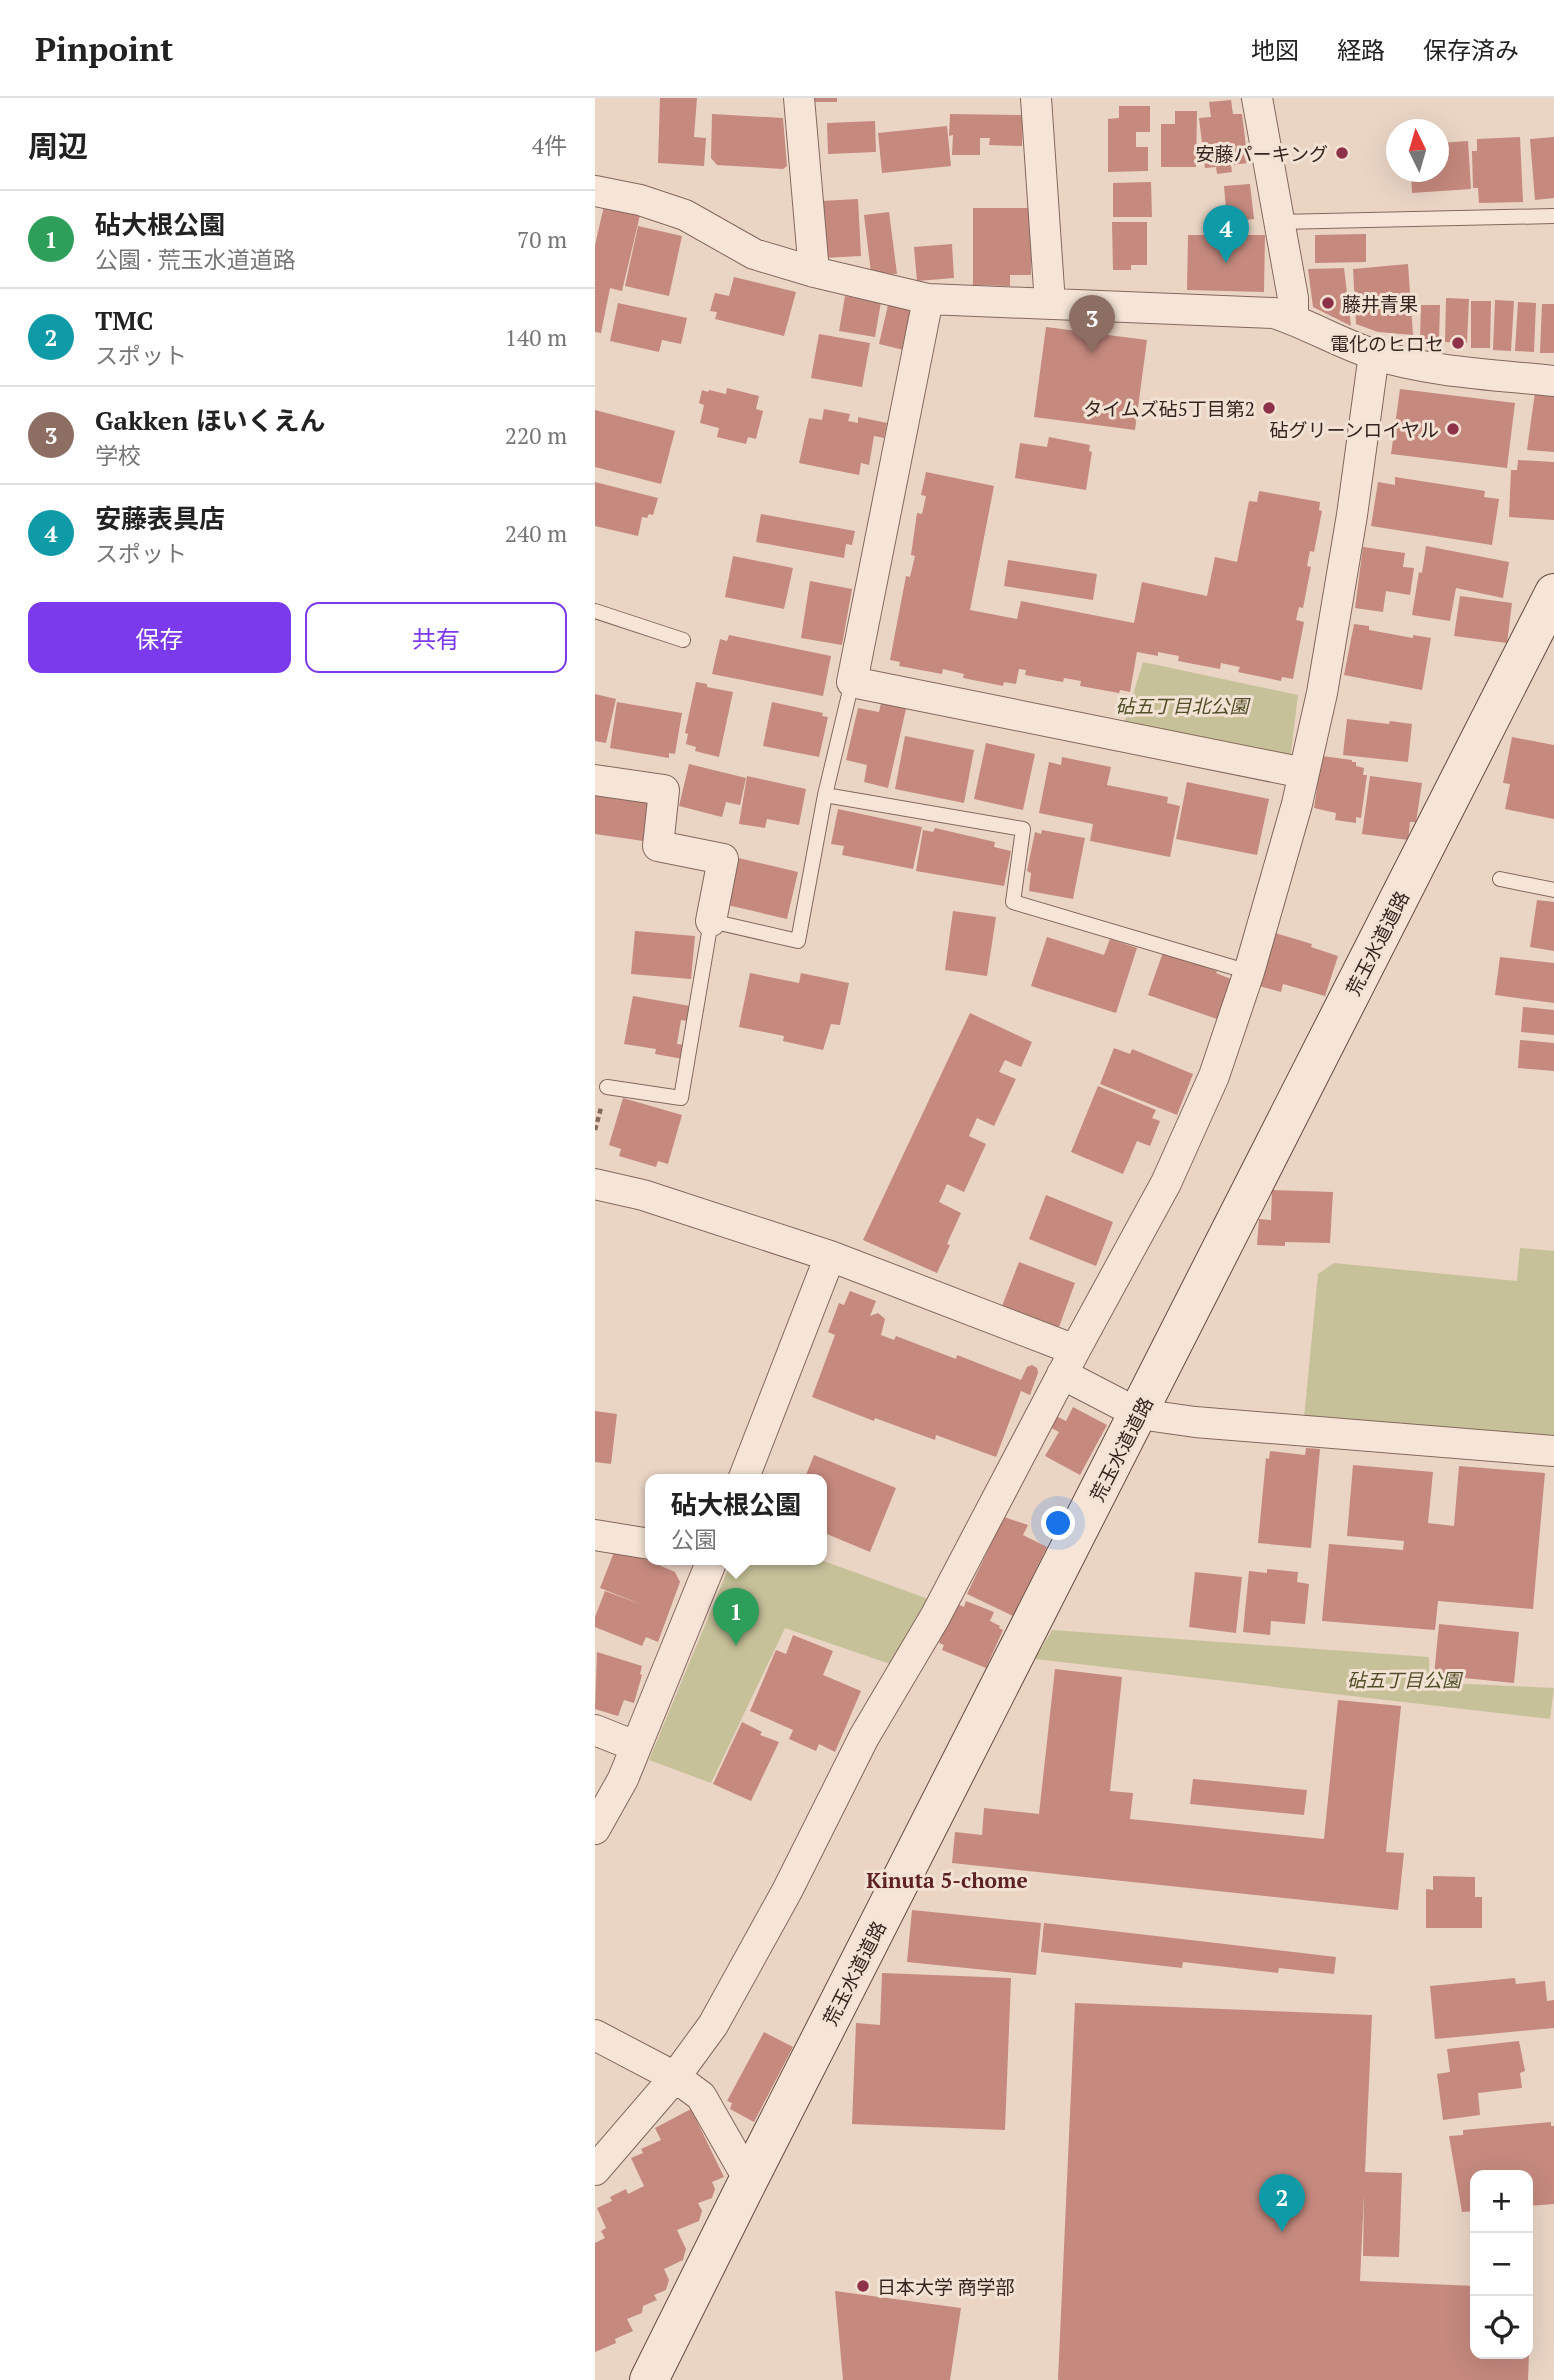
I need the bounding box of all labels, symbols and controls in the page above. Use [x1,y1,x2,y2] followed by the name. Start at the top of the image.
[35,27,173,70] text: Pinpoint
[1251,34,1299,66] text: 地図
[1337,34,1385,66] text: 経路
[1423,34,1519,66] text: 保存済み
[1386,119,1449,182] north arrow
[28,126,88,166] text: 周辺
[532,130,567,161] text: 4件
[1196,141,1328,166] place label: 安藤パーキング
[1334,145,1350,161] marker: 安藤パーキング
[1203,205,1249,263] pin: 4
[95,207,225,241] text: 砧大根公園
[45,224,58,255] text: 1
[517,224,567,255] text: 70 m
[95,244,296,275] text: 公園 · 荒玉水道道路
[1342,291,1418,316] place label: 藤井青果
[1069,295,1115,353] pin: 3
[1320,295,1336,311] marker: 藤井青果
[95,303,153,337] text: TMC
[45,322,58,353] text: 2
[505,322,567,353] text: 140 m
[1330,331,1444,356] place label: 電化のヒロセ
[1450,335,1466,351] marker: 電化のヒロセ
[95,340,187,371] text: スポット
[1083,396,1255,421] place label: タイムズ砧5丁目第2
[1261,400,1277,416] marker: タイムズ砧5丁目第2
[95,403,326,437] text: Gakken ほいくえん
[1270,417,1439,442] place label: 砧グリーンロイヤル
[45,420,58,451] text: 3
[505,420,567,451] text: 220 m
[1445,421,1461,437] marker: 砧グリーンロイヤル
[95,440,141,471] text: 学校
[95,501,225,535] text: 安藤表具店
[45,518,58,549] text: 4
[505,518,567,549] text: 240 m
[95,538,187,569] text: スポット
[28,602,291,673] button: 保存
[305,602,567,673] button: 共有
[1115,693,1251,718] park label: 砧五丁目北公園
[1340,887,1414,999] street label: 荒玉水道道路
[1084,1393,1158,1505] street label: 荒玉水道道路
[645,1474,827,1565] popup
[671,1487,801,1521] text: 砧大根公園
[1041,1506,1075,1540] your location
[671,1524,717,1555] text: 公園
[713,1588,759,1646] pin: 1
[1347,1667,1464,1692] park label: 砧五丁目公園
[866,1866,1028,1894] district label: Kinuta 5-chome
[817,1917,891,2029] street label: 荒玉水道道路
[1470,2170,1533,2359] map controls
[1470,2170,1533,2233] button: +
[1259,2174,1305,2232] pin: 2
[1470,2233,1533,2296] button: −
[877,2274,1015,2299] place label: 日本大学 商学部
[855,2278,871,2294] marker: 日本大学 商学部
[1470,2296,1533,2359] button: locate

